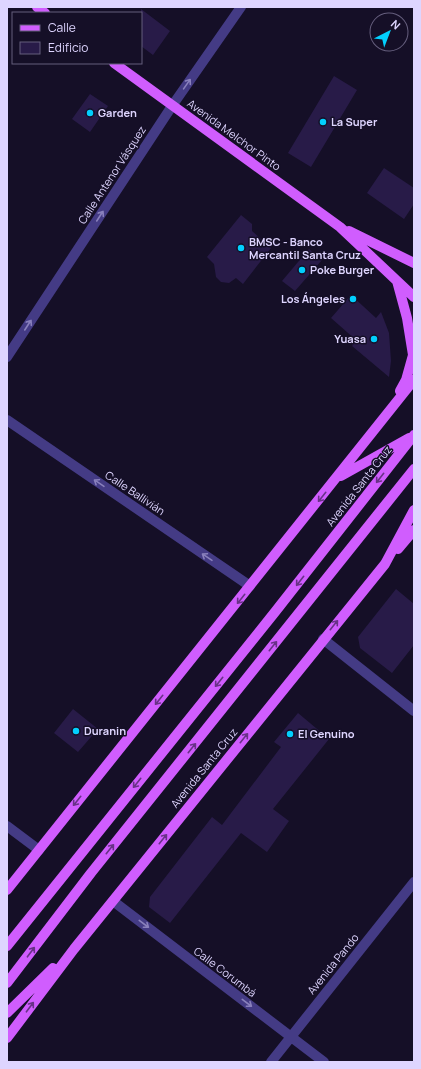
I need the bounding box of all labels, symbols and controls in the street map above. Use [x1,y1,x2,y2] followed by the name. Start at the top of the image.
[12,12,142,64] legend
[369,12,409,52] north arrow
[388,16,404,32] text: N
[48,19,76,36] text: Calle
[48,39,88,56] text: Edificio
[183,79,191,90] one-way arrow
[185,96,284,174] street label: Avenida Melchor Pinto
[98,105,137,120] place label: Garden
[85,108,95,118] marker: Garden
[331,114,378,129] place label: La Super
[318,117,328,127] marker: La Super
[74,123,149,227] street label: Calle Antenor Vásquez
[96,210,104,222] one-way arrow
[249,234,361,262] place label: BMSC - Banco Mercantil Santa Cruz
[236,243,246,253] marker: BMSC - Banco Mercantil Santa Cruz
[310,262,375,277] place label: Poke Burger
[297,265,307,275] marker: Poke Burger
[281,291,345,306] place label: Los Ángeles
[348,294,358,304] marker: Los Ángeles
[25,319,33,331] one-way arrow
[334,331,366,346] place label: Yuasa
[369,334,379,344] marker: Yuasa
[322,442,395,529] street label: Avenida Santa Cruz
[102,467,168,518] street label: Calle Ballivián
[376,473,385,484] one-way arrow
[94,479,105,487] one-way arrow
[317,491,326,502] one-way arrow
[201,552,212,561] one-way arrow
[296,575,305,586] one-way arrow
[236,593,245,604] one-way arrow
[330,620,339,631] one-way arrow
[269,641,277,652] one-way arrow
[215,677,224,687] one-way arrow
[155,694,163,705] one-way arrow
[84,723,126,738] place label: Duranin
[167,725,241,811] street label: Avenida Santa Cruz
[71,726,81,736] marker: Duranin
[298,726,355,741] place label: El Genuino
[285,729,295,739] marker: El Genuino
[240,732,248,743] one-way arrow
[187,742,196,753] one-way arrow
[133,778,142,788] one-way arrow
[73,795,82,806] one-way arrow
[158,833,167,844] one-way arrow
[106,843,115,854] one-way arrow
[138,920,149,929] one-way arrow
[303,930,362,997] street label: Avenida Pando
[191,943,260,1000] street label: Calle Corumbá
[26,946,35,957] one-way arrow
[241,999,252,1008] one-way arrow
[26,1002,35,1013] one-way arrow

